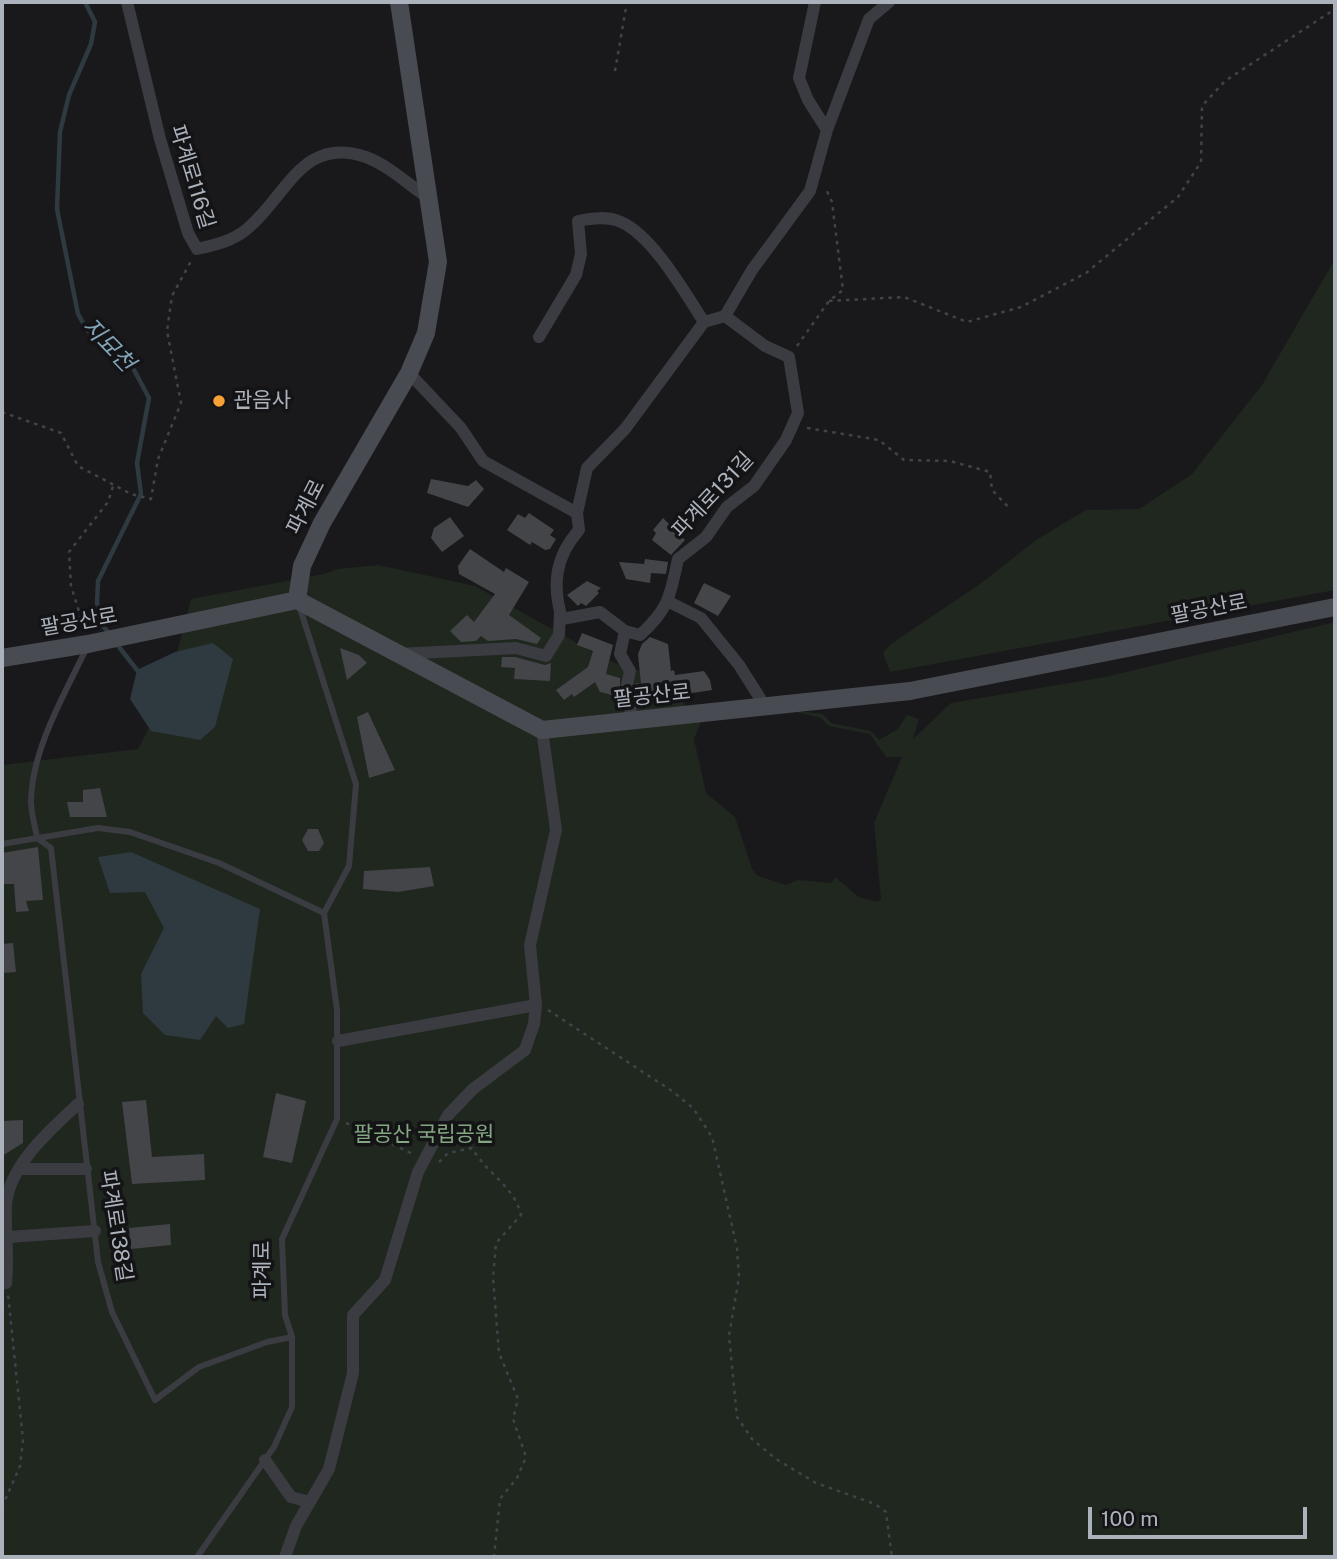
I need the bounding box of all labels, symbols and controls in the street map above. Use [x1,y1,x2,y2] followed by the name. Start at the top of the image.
[164,122,220,232] street label: 파계로116길
[76,313,140,377] water label: 지묘천
[233,388,291,414] place label: 관음사
[211,393,227,409] marker: 관음사
[667,447,759,543] street label: 파계로131길
[282,475,330,539] street label: 파계로
[1169,589,1249,629] street label: 팔공산로
[39,603,119,641] street label: 팔공산로
[612,679,692,713] street label: 팔공산로
[354,1122,494,1148] park label: 팔공산 국립공원
[95,1168,137,1284] street label: 파계로138길
[250,1241,276,1299] street label: 파계로
[1092,1492,1311,1536] scale bar
[1101,1506,1158,1531] text: 100 m

